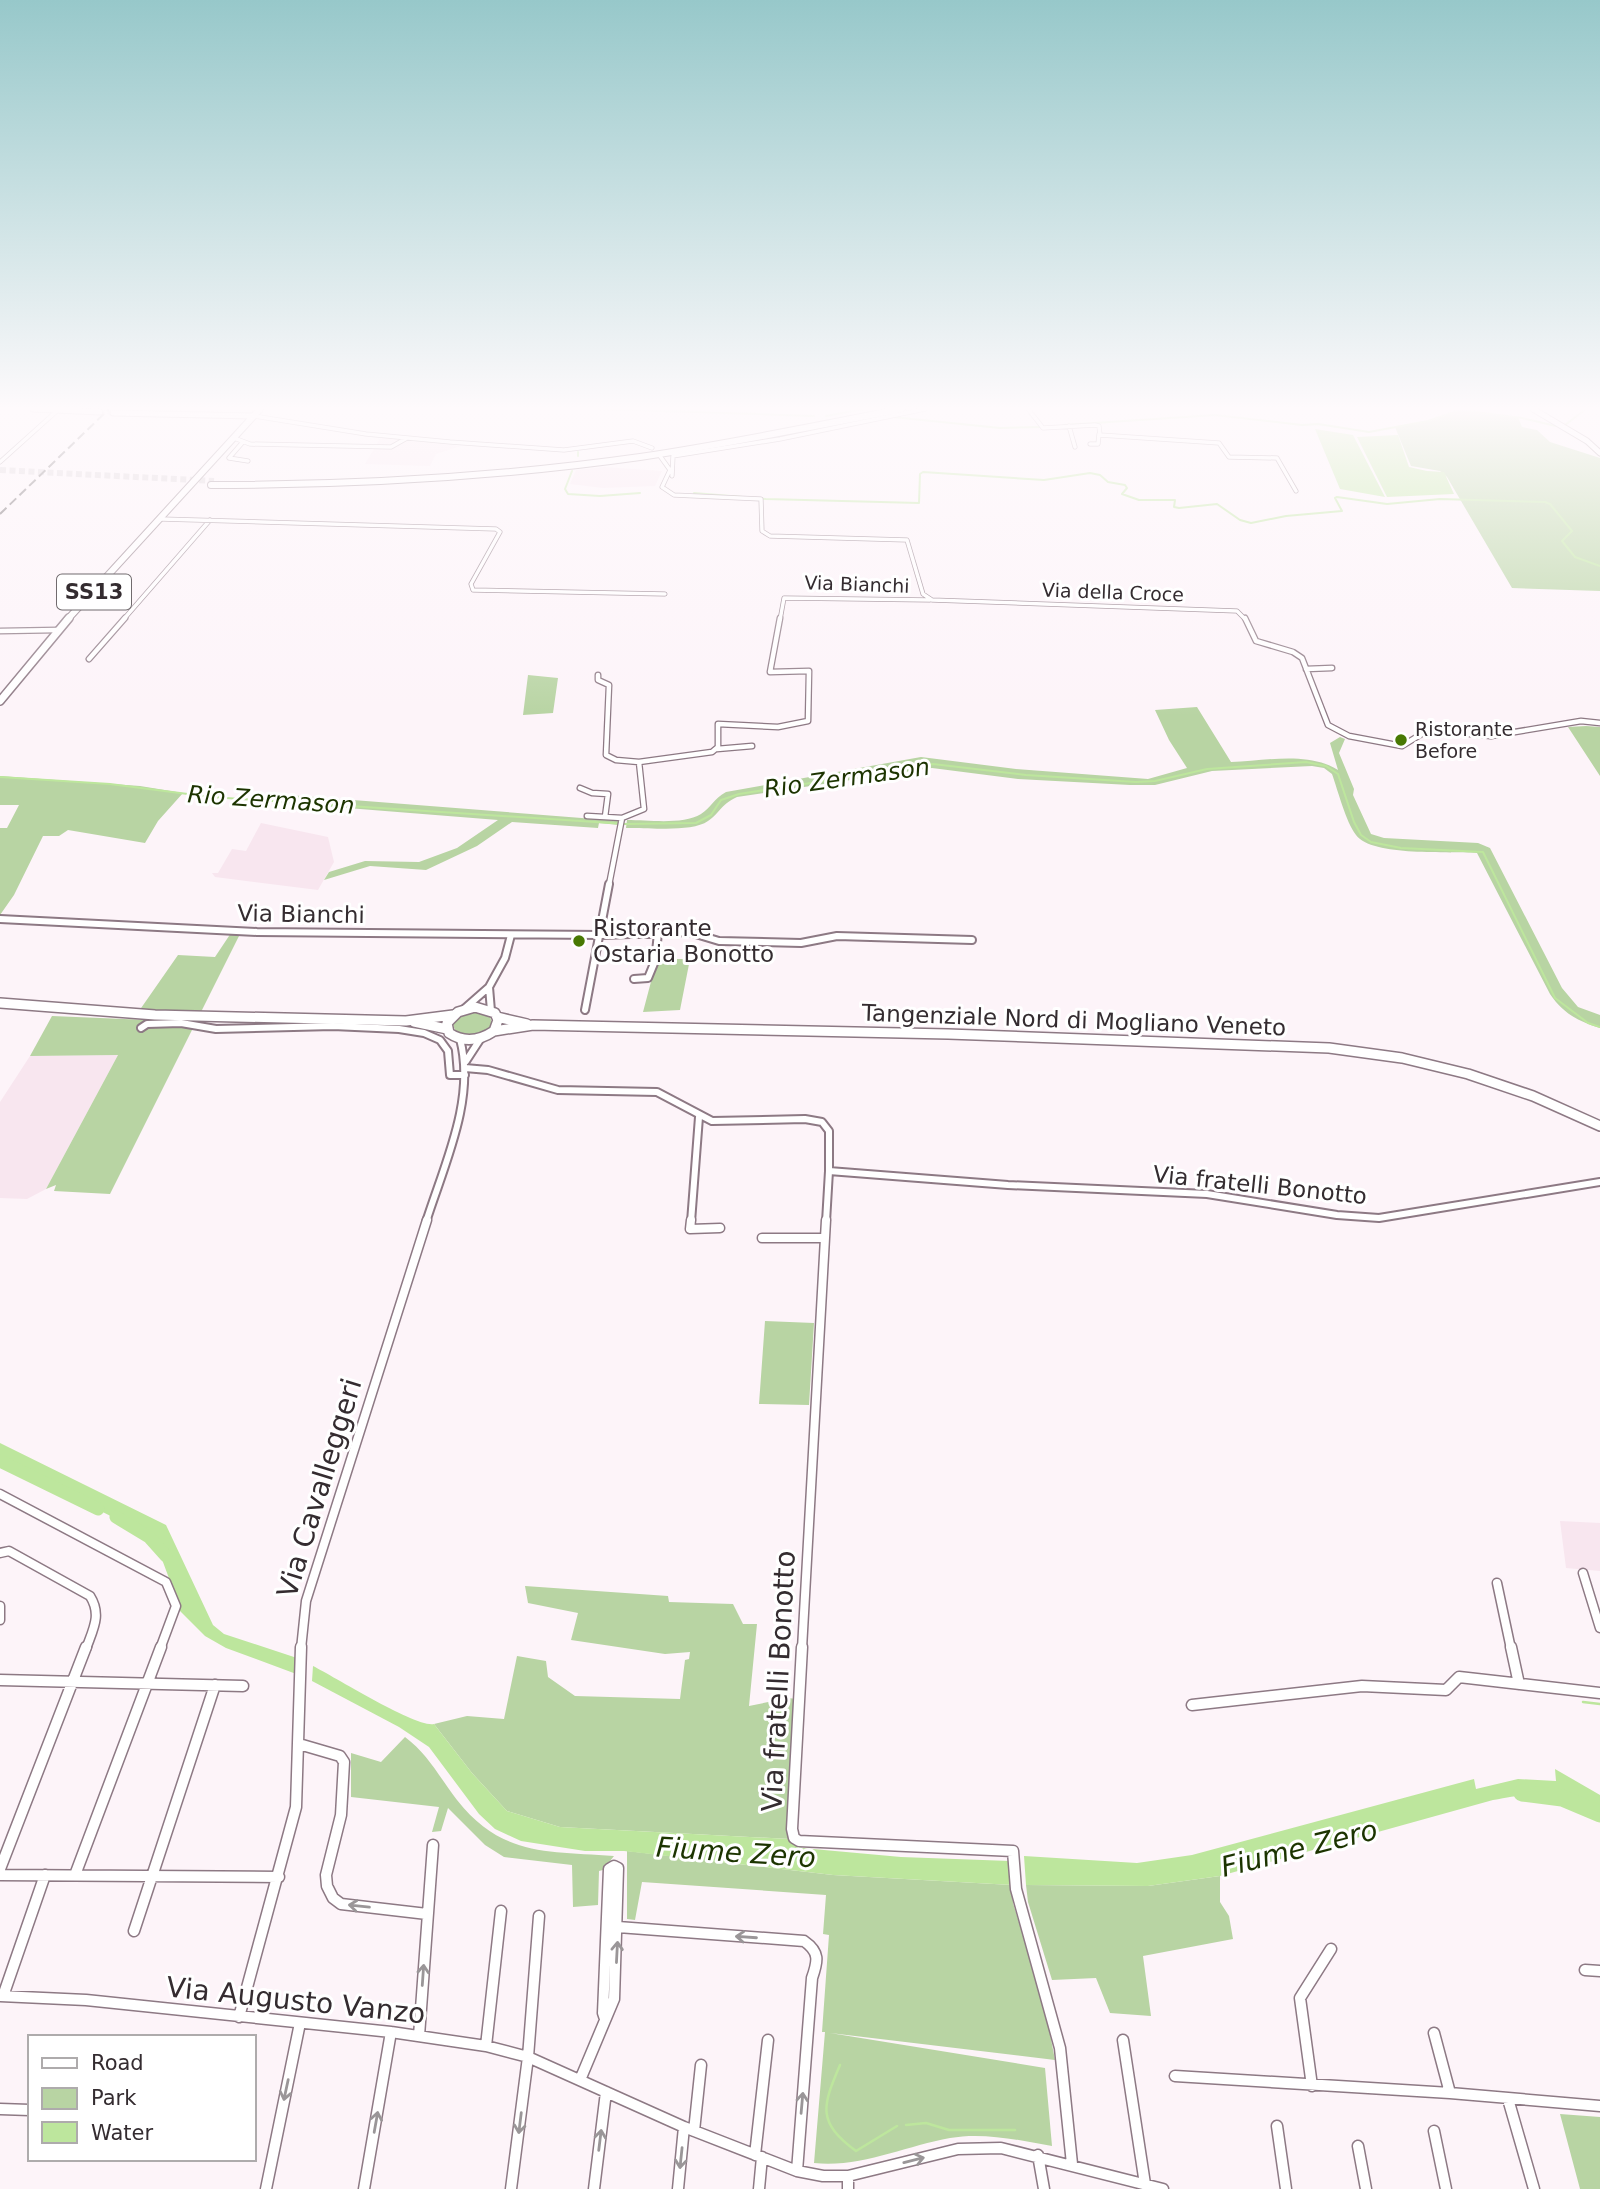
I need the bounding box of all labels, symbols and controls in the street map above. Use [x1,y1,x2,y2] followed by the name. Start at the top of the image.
[804,571,910,597] street label: Via Bianchi
[57,574,131,610] road number: SS13
[1042,579,1184,605] street label: Via della Croce
[1415,718,1513,762] place label: Ristorante Before
[1393,732,1409,748] marker: Ristorante Before
[762,753,932,803] water label: Rio Zermason
[187,780,355,820] water label: Rio Zermason
[237,900,365,928] street label: Via Bianchi
[593,915,774,967] place label: Ristorante Ostaria Bonotto
[571,933,587,949] marker: Ristorante Ostaria Bonotto
[860,1000,1287,1040] street label: Tangenziale Nord di Mogliano Veneto
[1152,1161,1368,1209] street label: Via fratelli Bonotto
[270,1374,369,1602] street label: Via Cavalleggeri
[755,1550,802,1813] street label: Via fratelli Bonotto
[1217,1813,1381,1884] water label: Fiume Zero
[655,1830,817,1875] water label: Fiume Zero
[349,1900,371,1913] one-way arrow
[736,1930,758,1943] one-way arrow
[610,1941,623,1964] one-way arrow
[417,1964,430,1986] one-way arrow
[165,1970,427,2031] street label: Via Augusto Vanzo
[28,2035,256,2161] legend
[91,2051,144,2075] text: Road
[279,2078,293,2101] one-way arrow
[91,2086,137,2110] text: Park
[796,2092,809,2114] one-way arrow
[369,2111,383,2134] one-way arrow
[513,2111,526,2134] one-way arrow
[91,2121,153,2145] text: Water
[593,2129,606,2152] one-way arrow
[674,2146,687,2169] one-way arrow
[902,2153,925,2166] one-way arrow

